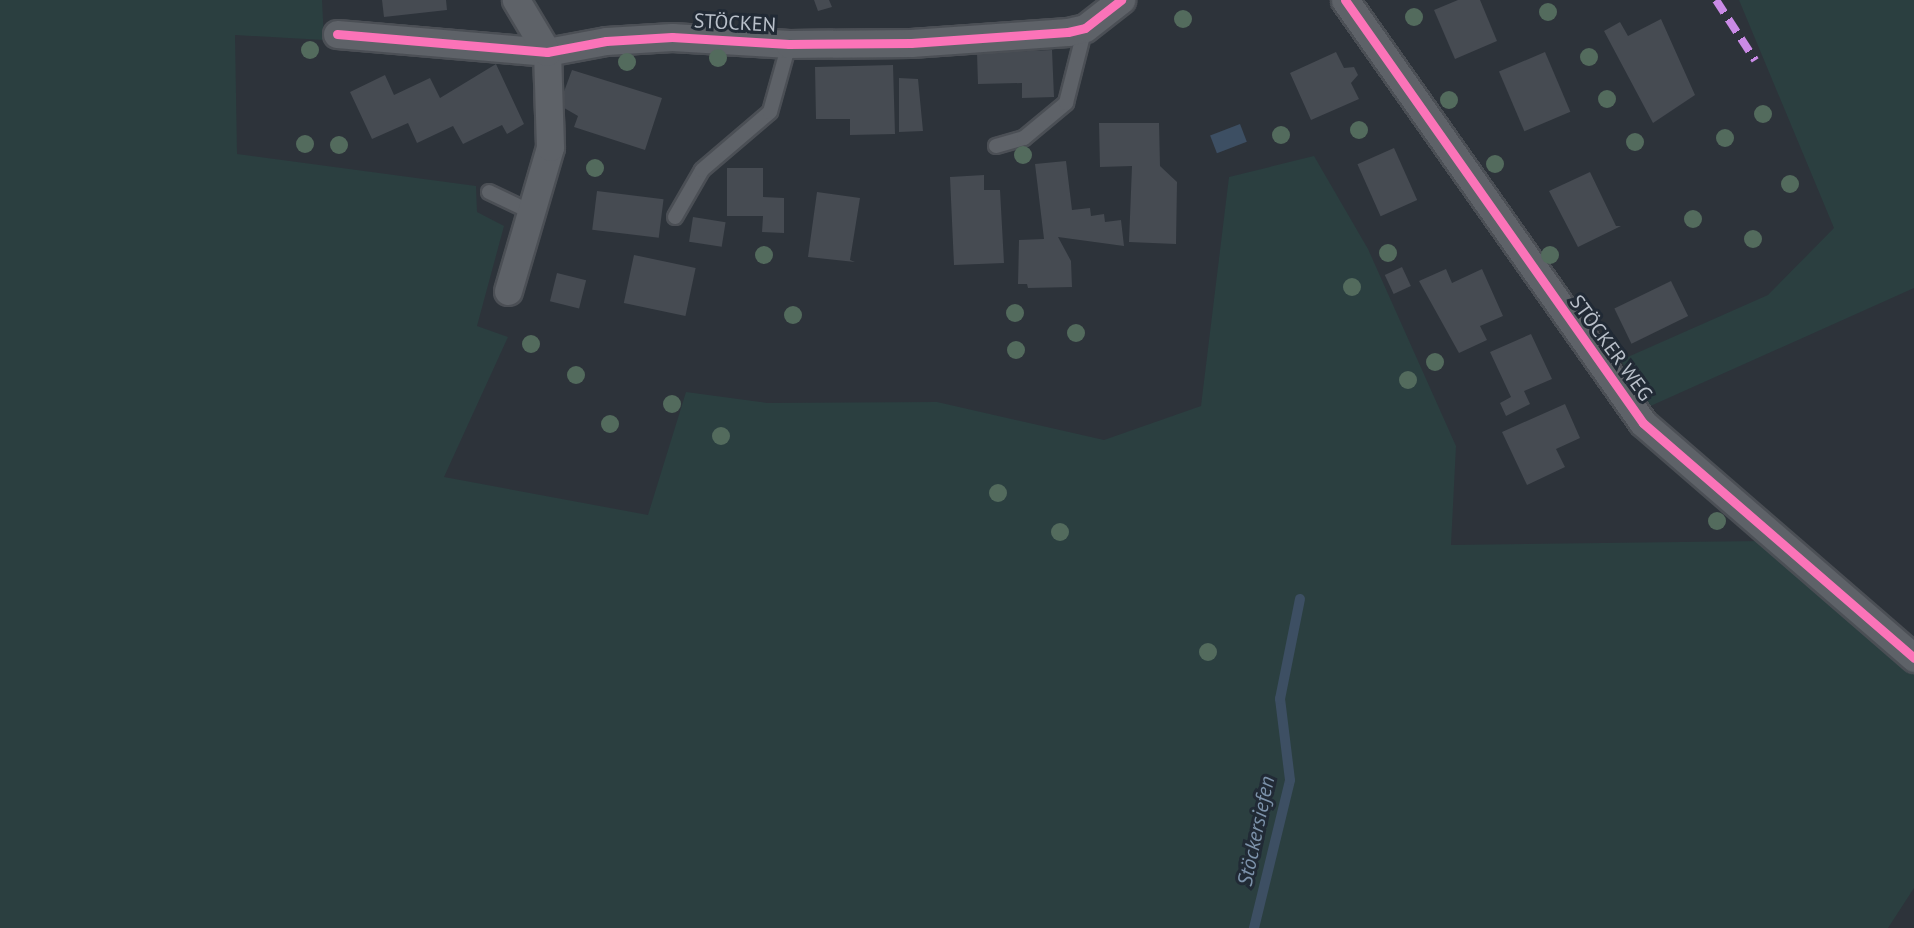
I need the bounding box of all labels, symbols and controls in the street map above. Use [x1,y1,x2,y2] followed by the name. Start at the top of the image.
[693,9,777,37] street label: STÖCKEN
[1564,290,1658,406] street label: STÖCKER WEG
[1232,774,1280,888] water label: Stöckersiefen

